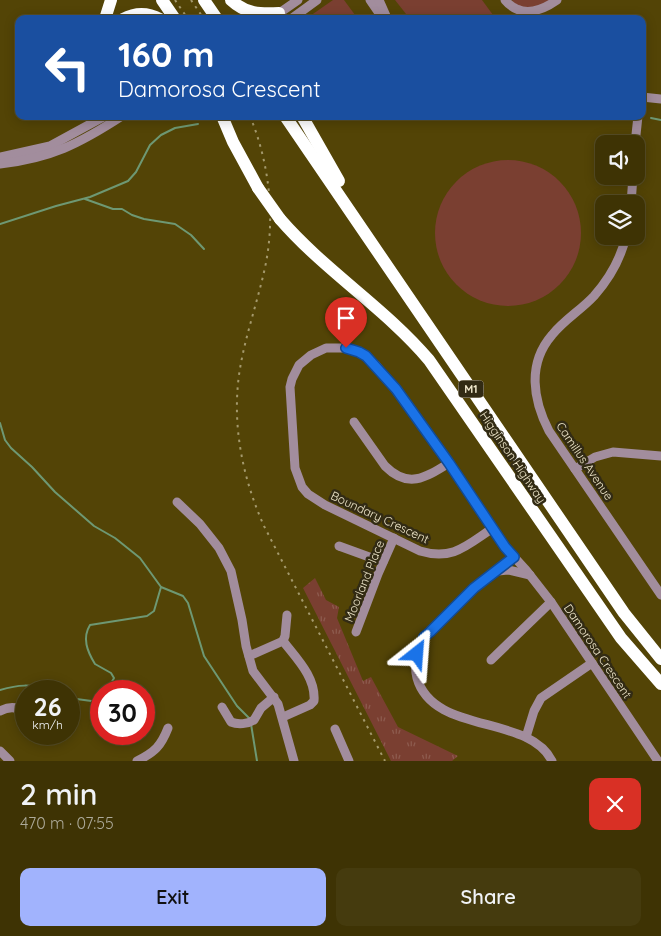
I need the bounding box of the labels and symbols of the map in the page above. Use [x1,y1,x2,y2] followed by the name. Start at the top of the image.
[325,297,367,348] pin
[458,380,484,398] road number: M1
[477,408,549,506] street label: Higginson Highway
[553,419,617,503] street label: Camillus Avenue
[328,488,432,546] street label: Boundary Crescent
[341,538,387,624] street label: Moorland Place
[561,601,635,701] street label: Damorosa Crescent
[390,627,442,679] position arrow
[90,680,155,745] speed limit sign: 30

